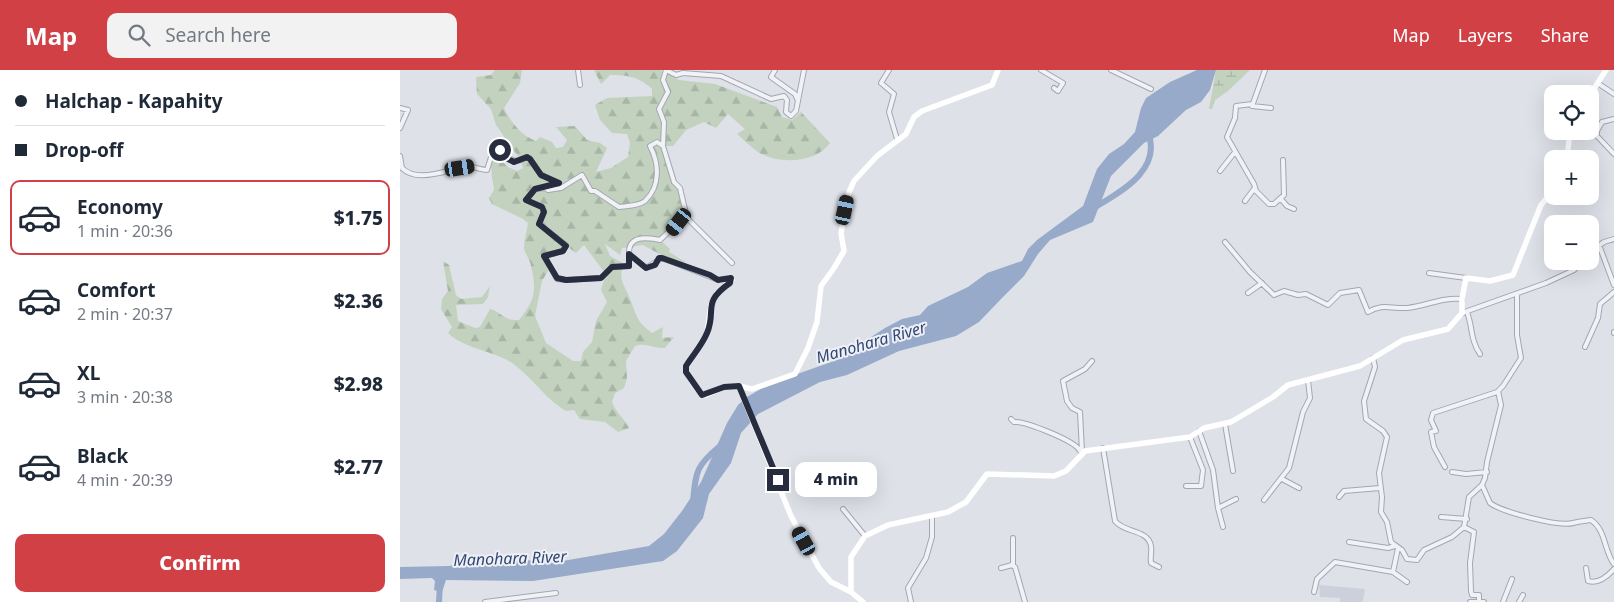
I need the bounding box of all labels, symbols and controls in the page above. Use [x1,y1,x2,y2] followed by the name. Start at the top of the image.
[107,13,457,58] search box
[25,19,77,52] text: Map
[125,21,153,49] icon: search
[165,22,271,48] text: Search here
[1392,23,1430,47] text: Map
[1458,23,1513,47] text: Layers
[1541,23,1589,47] text: Share
[1544,85,1599,270] map controls
[1544,85,1599,140] button: locate
[45,88,223,114] text: Halchap - Kapahity
[45,137,124,163] text: Drop-off
[489,139,511,161] route start
[1544,150,1599,205] button: +
[444,158,475,178] car
[77,194,163,220] text: Economy
[834,194,855,226] car
[17,195,62,240] icon: car
[334,205,383,231] text: $1.75
[663,206,694,238] car
[1544,215,1599,270] button: −
[77,220,173,242] text: 1 min · 20:36
[77,277,156,303] text: Comfort
[17,278,62,323] icon: car
[334,288,383,314] text: $2.36
[77,303,173,325] text: 2 min · 20:37
[813,316,929,368] water label: Manohara River
[77,360,100,386] text: XL
[17,361,62,406] icon: car
[334,371,383,397] text: $2.98
[77,386,173,408] text: 3 min · 20:38
[77,443,128,469] text: Black
[17,444,62,489] icon: car
[334,454,383,480] text: $2.77
[796,462,878,498] callout: 4 min
[814,468,858,490] text: 4 min
[77,469,173,491] text: 4 min · 20:39
[767,469,789,491] route end
[790,524,817,558] car
[15,534,385,592] button: Confirm
[453,545,568,571] water label: Manohara River

